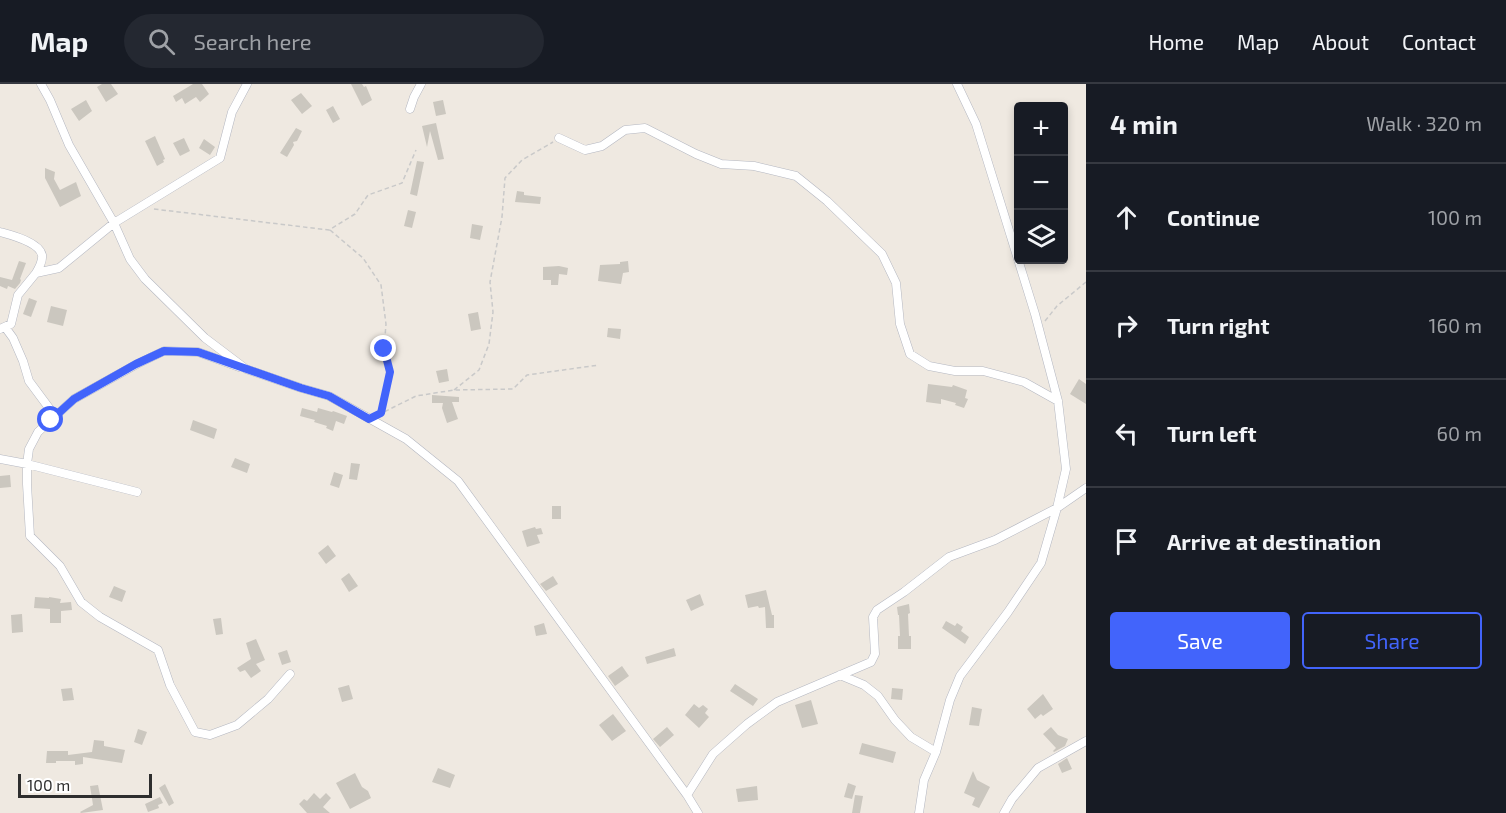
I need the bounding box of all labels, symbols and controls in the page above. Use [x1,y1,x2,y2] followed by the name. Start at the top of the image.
[124,14,544,68] search box
[30,24,88,58] text: Map
[145,25,178,58] icon: search
[193,28,312,54] text: Search here
[1148,29,1204,54] text: Home
[1237,29,1279,54] text: Map
[1312,29,1369,54] text: About
[1402,29,1476,54] text: Contact
[1014,102,1068,264] map controls
[1014,102,1068,156] button: +
[1110,108,1178,139] text: 4 min
[1366,111,1482,135] text: Walk · 320 m
[1014,156,1068,210] button: −
[1110,201,1143,234] icon: ahead
[1167,204,1260,230] text: Continue
[1428,205,1482,229] text: 100 m
[1014,210,1068,264] button: layers
[1110,309,1143,342] icon: right
[1167,312,1269,338] text: Turn right
[1429,313,1482,337] text: 160 m
[370,335,396,361] route end
[37,406,63,432] route start
[1110,417,1143,450] icon: left
[1167,420,1256,446] text: Turn left
[1437,421,1482,445] text: 60 m
[1110,525,1143,558] icon: arrive
[1167,528,1381,554] text: Arrive at destination
[1110,612,1290,669] button: Save
[1302,612,1482,669] button: Share
[18,771,152,798] scale bar
[27,775,70,794] text: 100 m

